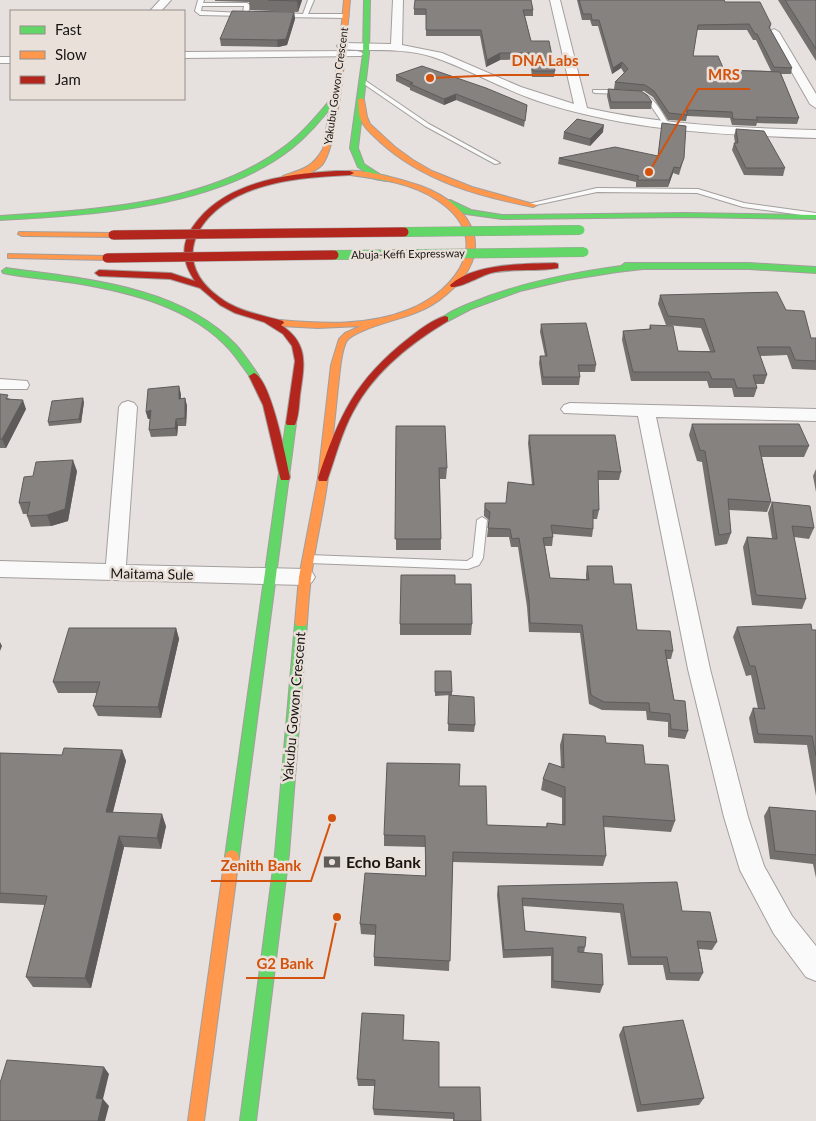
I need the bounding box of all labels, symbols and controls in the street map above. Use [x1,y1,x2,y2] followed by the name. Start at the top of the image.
[10,10,185,100] legend
[55,20,82,38] text: Fast
[321,26,350,145] street label: Yakubu Gowon Crescent
[55,45,87,63] text: Slow
[502,45,589,75] callout: DNA Labs
[511,51,579,69] text: DNA Labs
[698,59,750,89] callout: MRS
[708,65,740,83] text: MRS
[55,70,81,88] text: Jam
[351,246,465,261] street label: Abuja-Keffi Expressway
[110,564,194,583] street label: Maitama Sule
[278,631,309,783] street label: Yakubu Gowon Crescent
[211,851,311,881] callout: Zenith Bank
[322,852,342,872] bank icon: Echo Bank
[346,852,421,871] place label: Echo Bank
[221,856,302,874] text: Zenith Bank
[246,948,324,978] callout: G2 Bank
[256,954,315,972] text: G2 Bank

